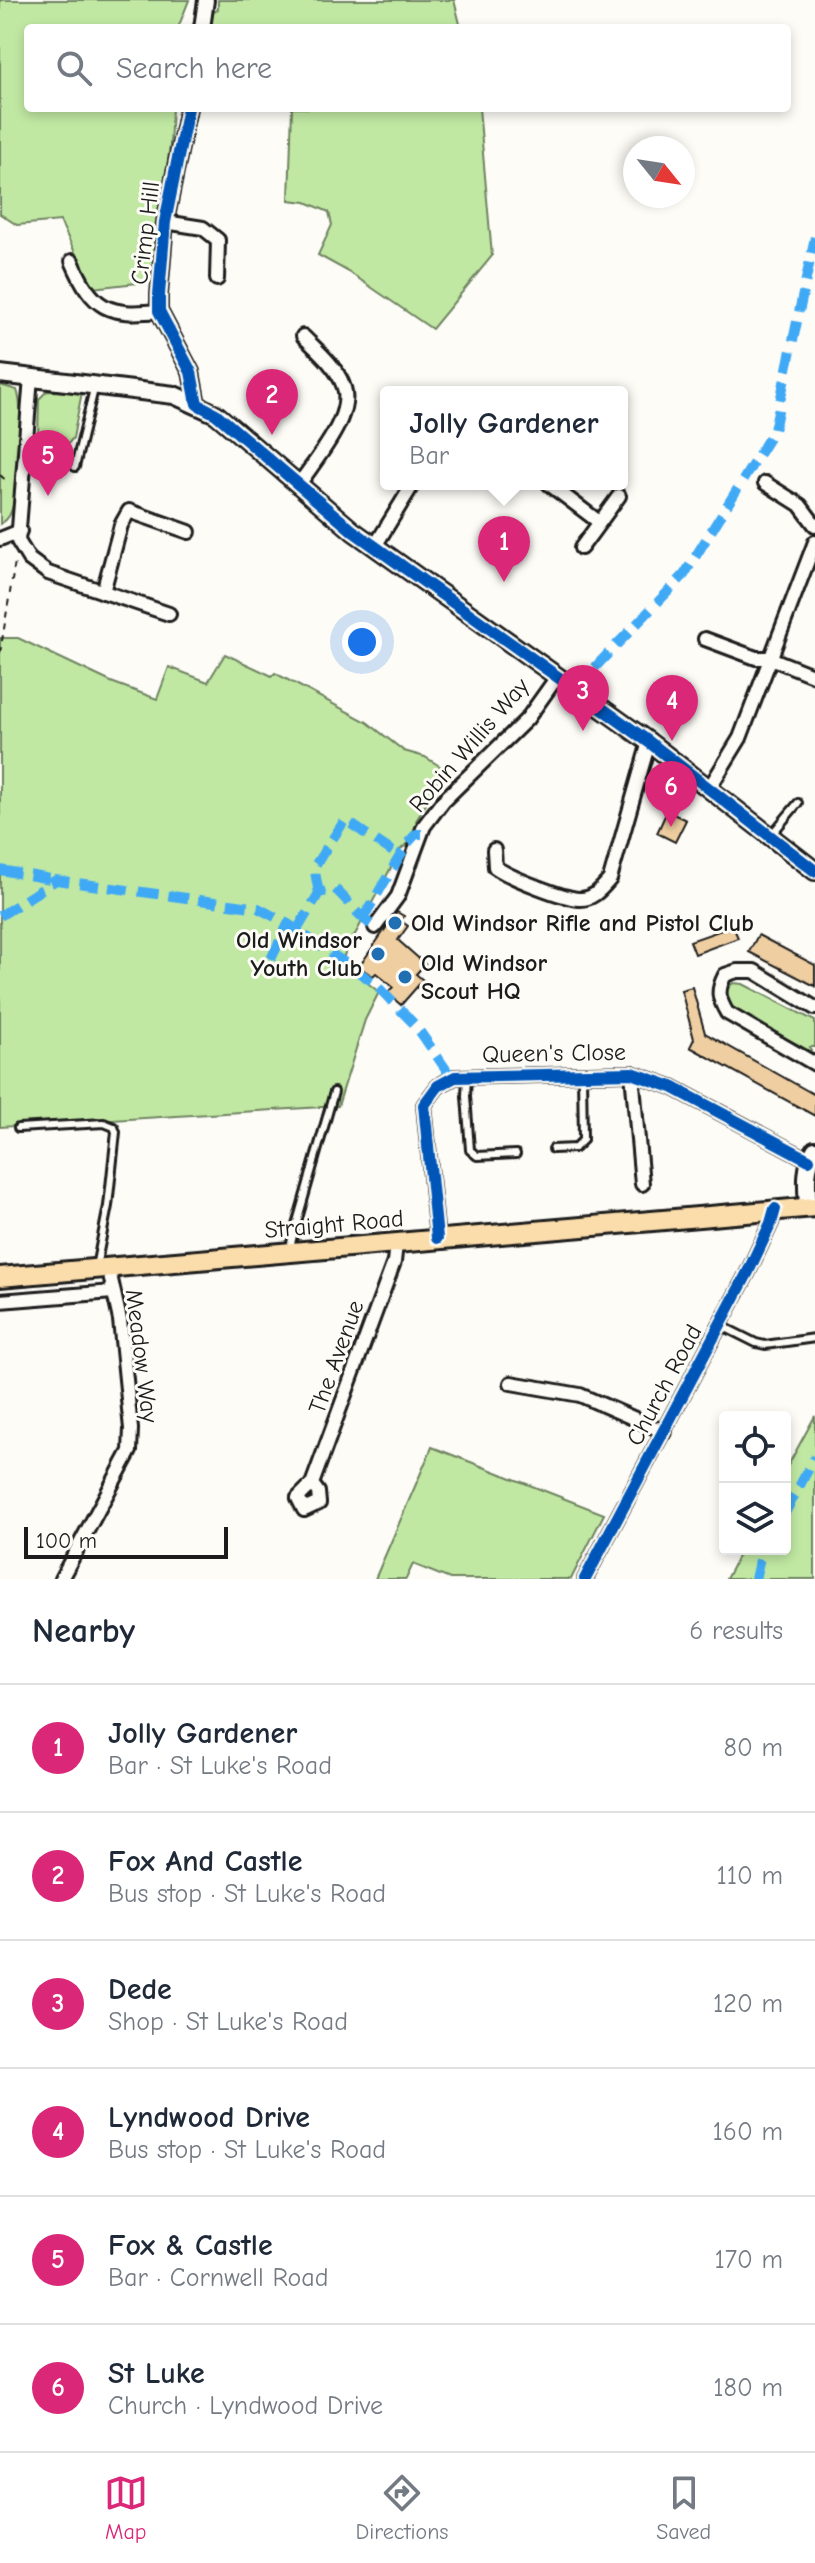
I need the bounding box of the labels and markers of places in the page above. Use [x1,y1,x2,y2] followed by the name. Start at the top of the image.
[246,369,298,435] pin: 2
[22,430,74,496] pin: 5
[478,516,530,582] pin: 1
[557,665,609,731] pin: 3
[646,675,698,741] pin: 4
[645,761,697,827] pin: 6
[411,909,754,937] place label: Old Windsor Rifle and Pistol Club
[386,914,404,932] marker: Old Windsor Rifle and Pistol Club
[236,926,362,982] place label: Old Windsor Youth Club
[369,945,387,963] marker: Old Windsor Youth Club
[421,949,547,1005] place label: Old Windsor Scout HQ
[396,968,414,986] marker: Old Windsor Scout HQ

